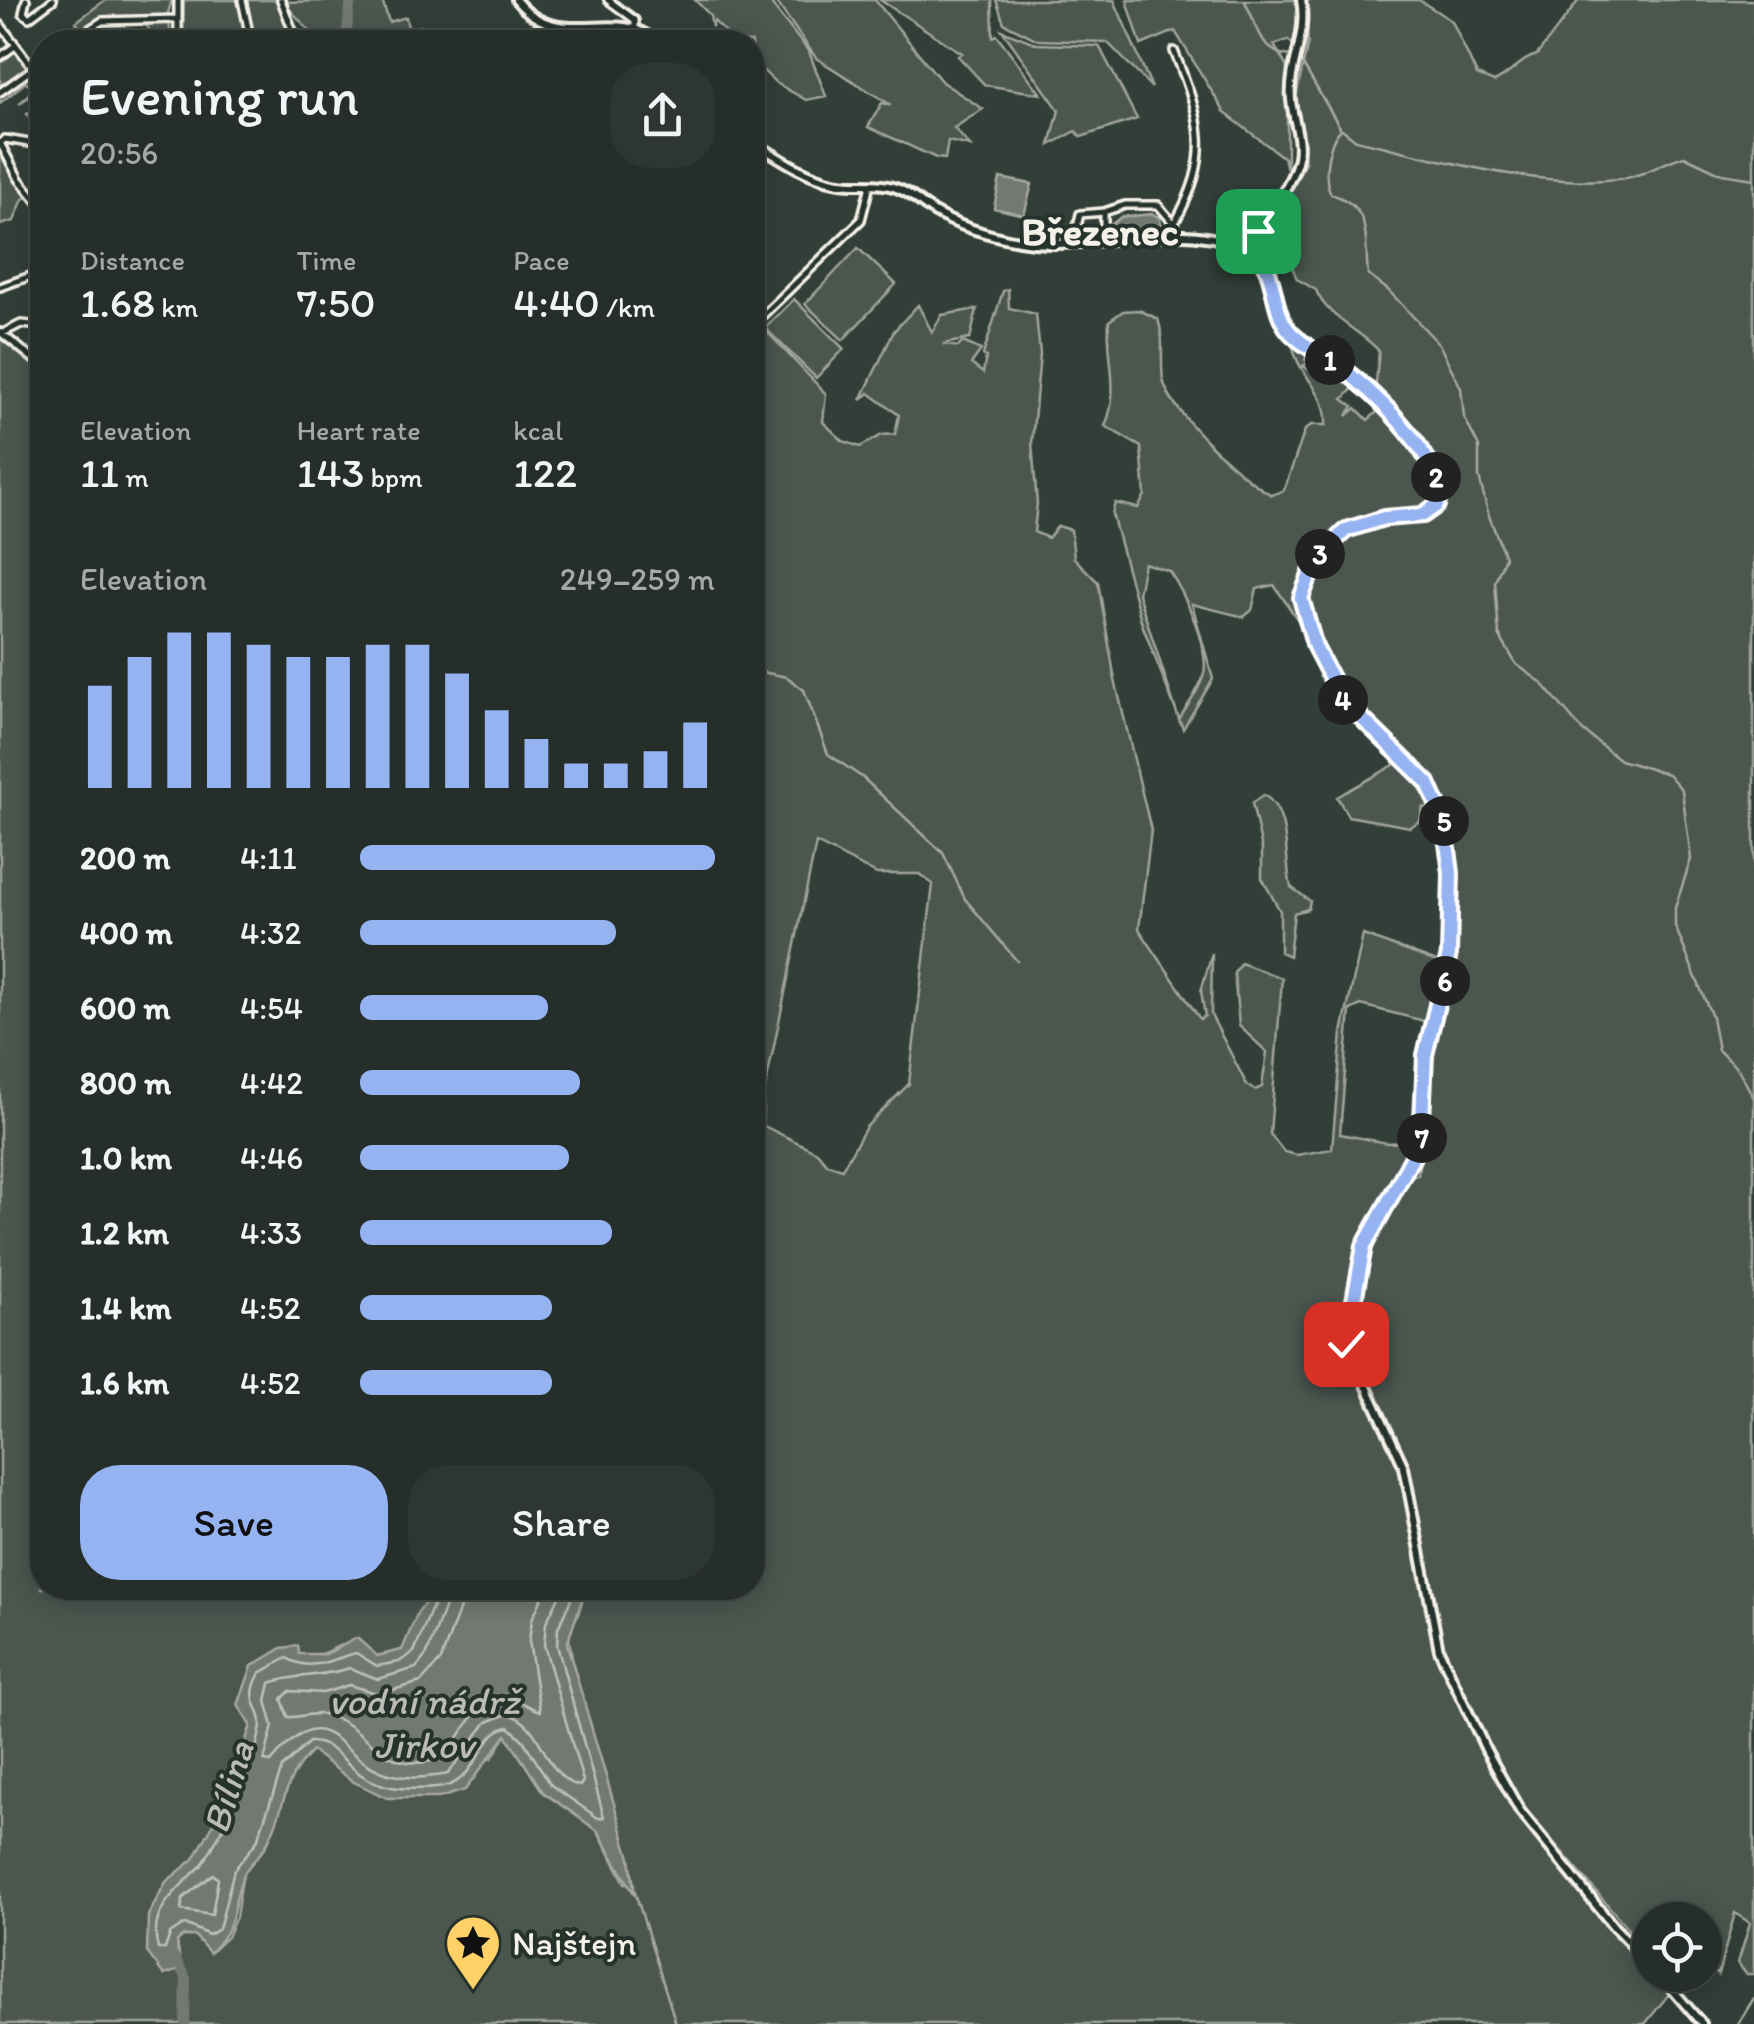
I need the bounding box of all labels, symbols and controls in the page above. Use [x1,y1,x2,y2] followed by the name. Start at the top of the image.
[80,63,359,129] text: Evening run
[610,63,715,168] button: share
[80,134,158,172] text: 20:56
[1216,189,1301,274] pin
[1231,204,1286,259] icon: arrive
[1021,207,1179,255] district label: Březenec
[80,243,185,277] text: Distance
[297,243,356,277] text: Time
[513,243,569,277] text: Pace
[80,277,155,328] text: 1.68
[297,277,376,328] text: 7:50
[513,277,600,328] text: 4:40
[155,290,198,324] text: km
[600,290,655,324] text: /km
[1305,335,1355,385] pin: 1
[1324,343,1337,377] text: 1
[80,413,191,447] text: Elevation
[297,413,421,447] text: Heart rate
[513,413,563,447] text: kcal
[80,447,119,498] text: 11
[297,447,364,498] text: 143
[513,447,577,498] text: 122
[1411,452,1461,502] pin: 2
[119,460,149,494] text: m
[364,460,423,494] text: bpm
[1429,460,1443,494] text: 2
[1295,529,1345,579] pin: 3
[1312,537,1328,571] text: 3
[80,560,207,598] text: Elevation
[560,560,715,598] text: 249–259 m
[1318,675,1368,725] pin: 4
[1335,683,1351,717] text: 4
[1419,796,1469,846] pin: 5
[1437,804,1451,838] text: 5
[80,839,170,877] text: 200 m
[240,839,297,877] text: 4:11
[80,914,173,952] text: 400 m
[240,914,301,952] text: 4:32
[1420,956,1470,1006] pin: 6
[1438,964,1452,998] text: 6
[80,989,170,1027] text: 600 m
[240,989,303,1027] text: 4:54
[80,1064,171,1102] text: 800 m
[240,1064,303,1102] text: 4:42
[1397,1113,1447,1163] pin: 7
[1415,1121,1429,1155] text: 7
[80,1139,172,1177] text: 1.0 km
[240,1139,303,1177] text: 4:46
[80,1214,169,1252] text: 1.2 km
[240,1214,302,1252] text: 4:33
[80,1289,171,1327] text: 1.4 km
[240,1289,301,1327] text: 4:52
[1304,1302,1389,1387] pin
[1319,1317,1374,1372] icon: check
[80,1364,169,1402] text: 1.6 km
[240,1364,301,1402] text: 4:52
[80,1465,388,1580] button: Save
[408,1465,715,1580] button: Share
[328,1678,524,1768] water label: vodní nádrž Jirkov
[192,1734,264,1839] water label: Bílina
[1632,1902,1722,1992] map controls
[1632,1902,1722,1992] button: locate
[443,1913,503,1992] place icon: Najštejn
[512,1922,636,1964] place label: Najštejn

